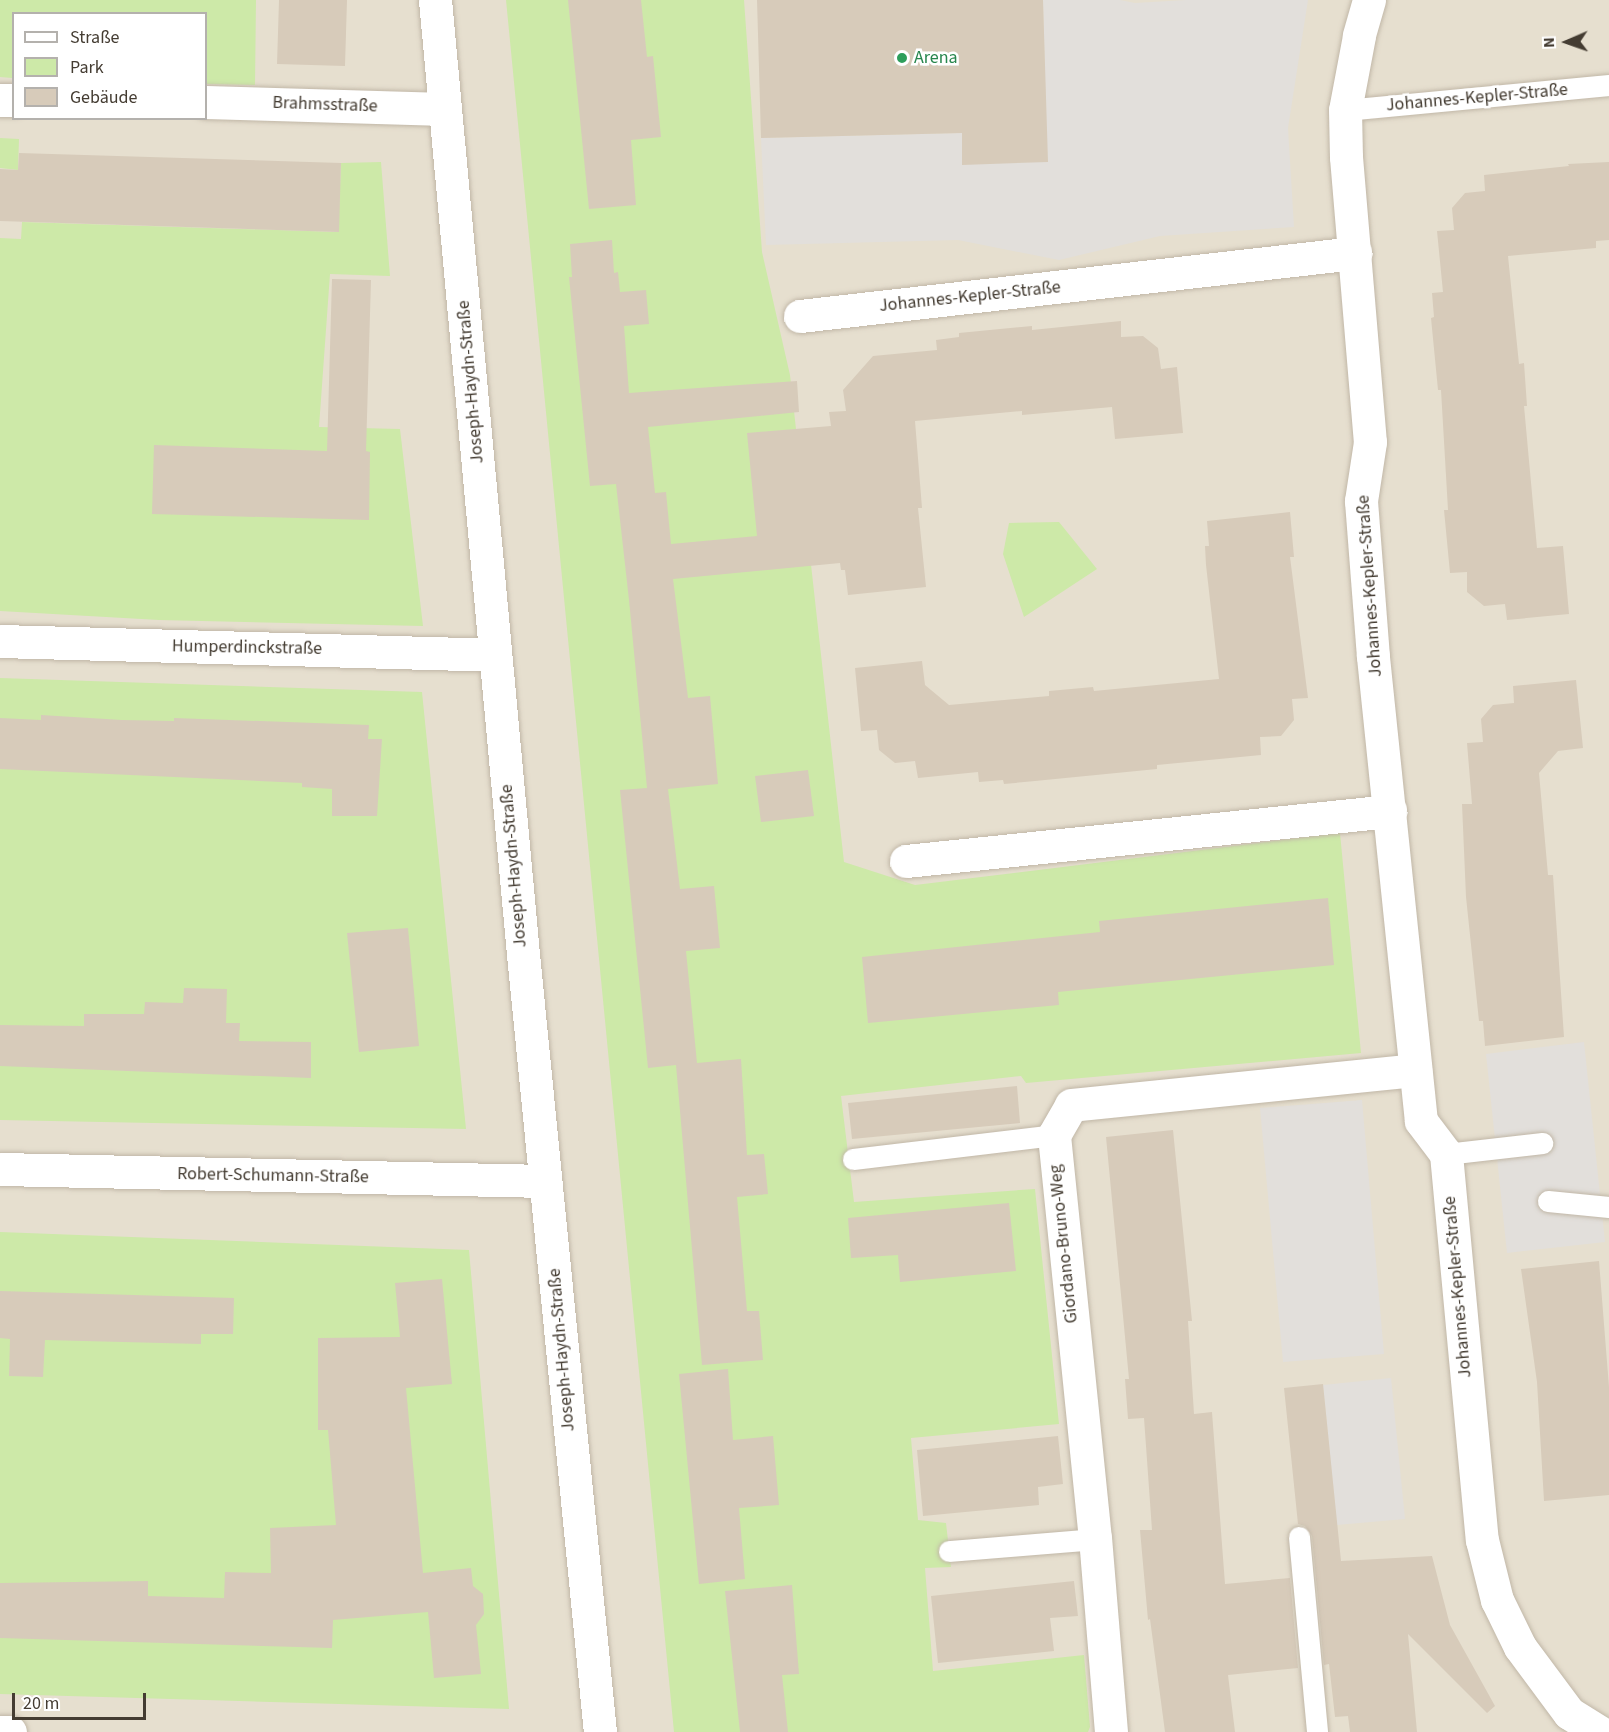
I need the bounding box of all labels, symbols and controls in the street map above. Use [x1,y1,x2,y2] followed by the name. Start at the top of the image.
[12,12,207,120] legend
[1537,12,1597,72] north arrow
[70,25,119,50] text: Straße
[1538,37,1560,48] text: N
[914,47,958,69] place label: Arena
[895,51,909,65] marker: Arena
[70,55,104,80] text: Park
[1385,79,1569,117] street label: Johannes-Kepler-Straße
[70,85,138,110] text: Gebäude
[272,92,378,118] street label: Brahmsstraße
[878,277,1062,317] street label: Johannes-Kepler-Straße
[453,299,489,465] street label: Joseph-Haydn-Straße
[1353,494,1387,678] street label: Johannes-Kepler-Straße
[172,636,322,660] street label: Humperdinckstraße
[496,783,532,949] street label: Joseph-Haydn-Straße
[177,1164,369,1188] street label: Robert-Schumann-Straße
[1045,1164,1083,1324] street label: Giordano-Bruno-Weg
[1439,1195,1477,1379] street label: Johannes-Kepler-Straße
[544,1267,580,1433] street label: Joseph-Haydn-Straße
[15,1681,148,1719] scale bar
[23,1691,59,1716] text: 20 m

